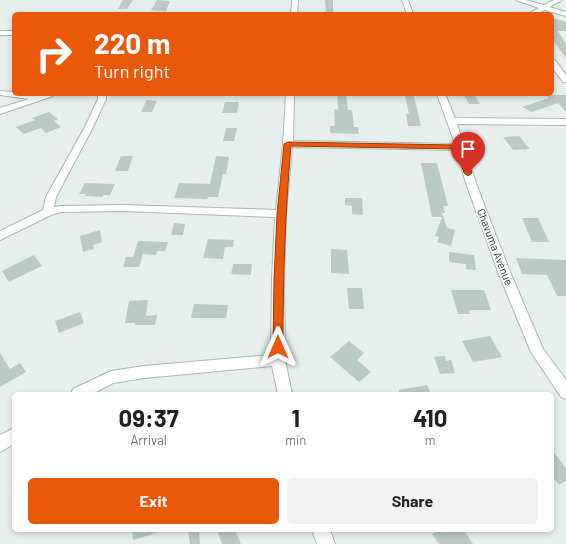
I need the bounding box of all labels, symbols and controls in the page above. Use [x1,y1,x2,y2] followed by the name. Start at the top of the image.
[94,26,170,60] text: 220 m
[28,28,80,80] icon: right
[94,60,170,82] text: Turn right
[451,132,485,173] pin
[457,138,479,160] icon: arrive
[475,207,516,287] street label: Chavuma Avenue
[257,326,299,368] position arrow
[119,403,179,432] text: 09:37
[292,403,300,432] text: 1
[413,403,447,432] text: 410
[130,432,167,448] text: Arrival
[285,432,306,448] text: min
[425,432,436,448] text: m
[28,478,279,524] button: Exit
[287,478,538,524] button: Share

